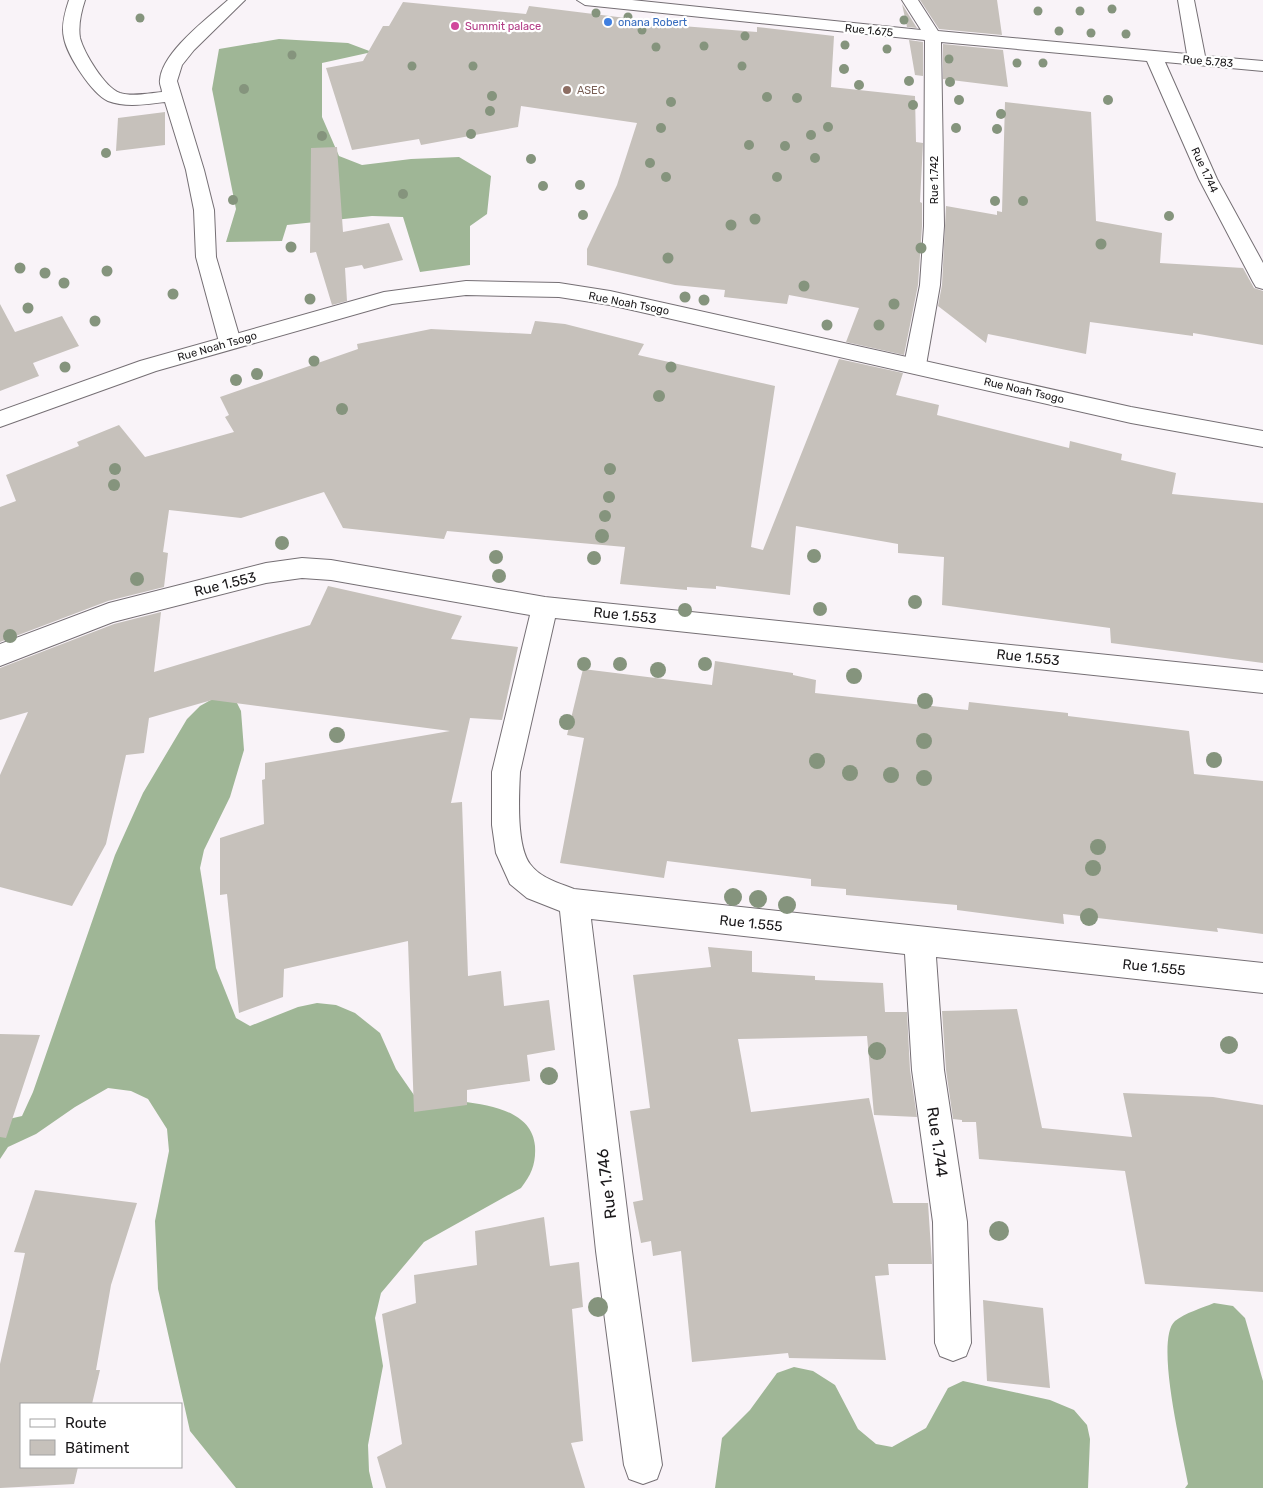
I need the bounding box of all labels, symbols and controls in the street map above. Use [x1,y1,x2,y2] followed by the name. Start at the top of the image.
[602,16,614,28] marker: onana Robert
[618,16,688,29] place label: onana Robert
[449,20,461,32] marker: Summit palace
[465,20,541,33] place label: Summit palace
[844,21,894,40] street label: Rue 1.675
[1182,53,1234,70] street label: Rue 5.783
[561,84,573,96] marker: ASEC
[577,84,605,97] place label: ASEC
[1188,145,1221,195] street label: Rue 1.744
[928,156,941,204] street label: Rue 1.742
[587,289,670,318] street label: Rue Noah Tsogo
[176,329,258,364] street label: Rue Noah Tsogo
[982,375,1065,406] street label: Rue Noah Tsogo
[192,569,258,600] street label: Rue 1.553
[593,604,657,627] street label: Rue 1.553
[996,646,1060,669] street label: Rue 1.553
[719,912,783,935] street label: Rue 1.555
[1122,956,1186,979] street label: Rue 1.555
[923,1106,952,1179] street label: Rue 1.744
[593,1147,620,1220] street label: Rue 1.746
[20,1403,182,1468] legend
[65,1414,107,1432] text: Route
[65,1439,129,1457] text: Bâtiment

